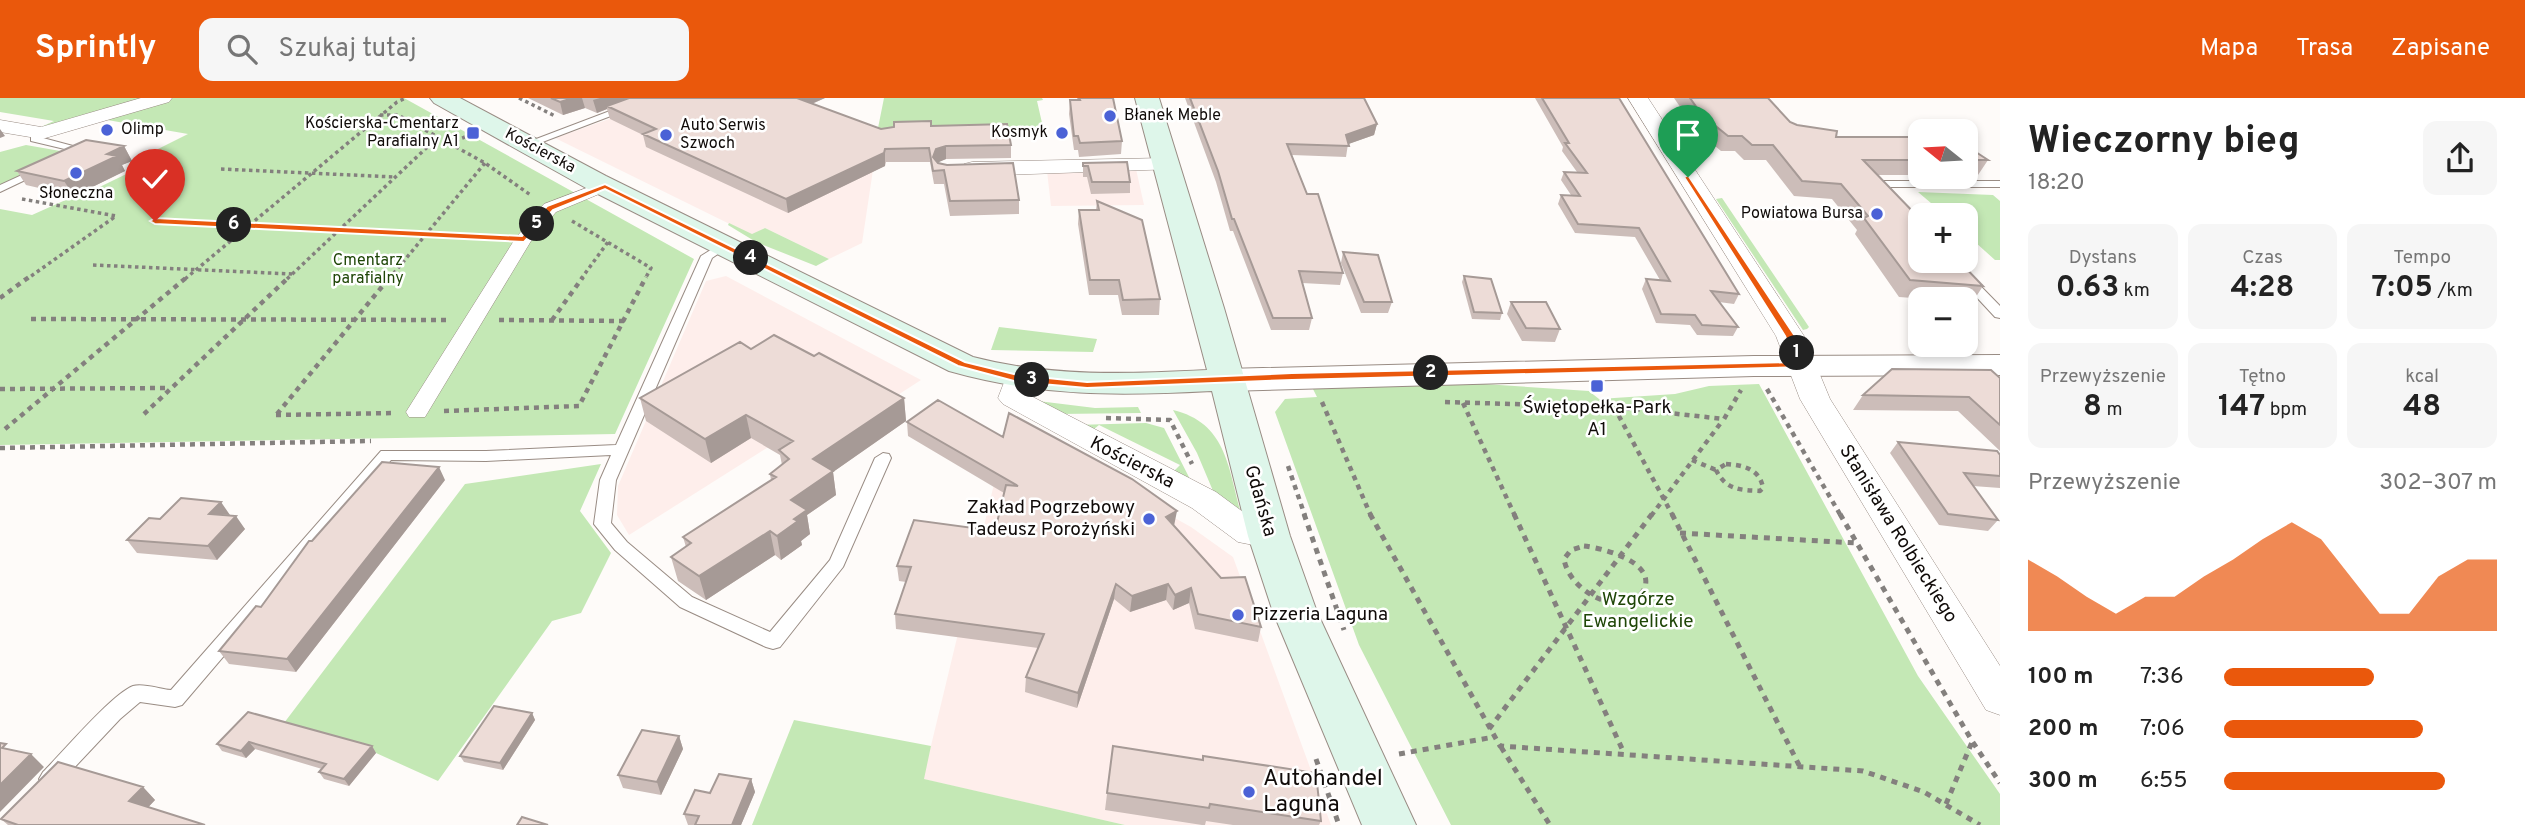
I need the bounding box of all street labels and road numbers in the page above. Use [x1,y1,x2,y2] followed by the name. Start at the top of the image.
[501,124,579,178] street label: Kościerska
[1086,431,1178,495] street label: Kościerska
[1833,440,1963,628] street label: Stanisława Rolbieckiego
[1238,463,1282,539] street label: Gdańska

